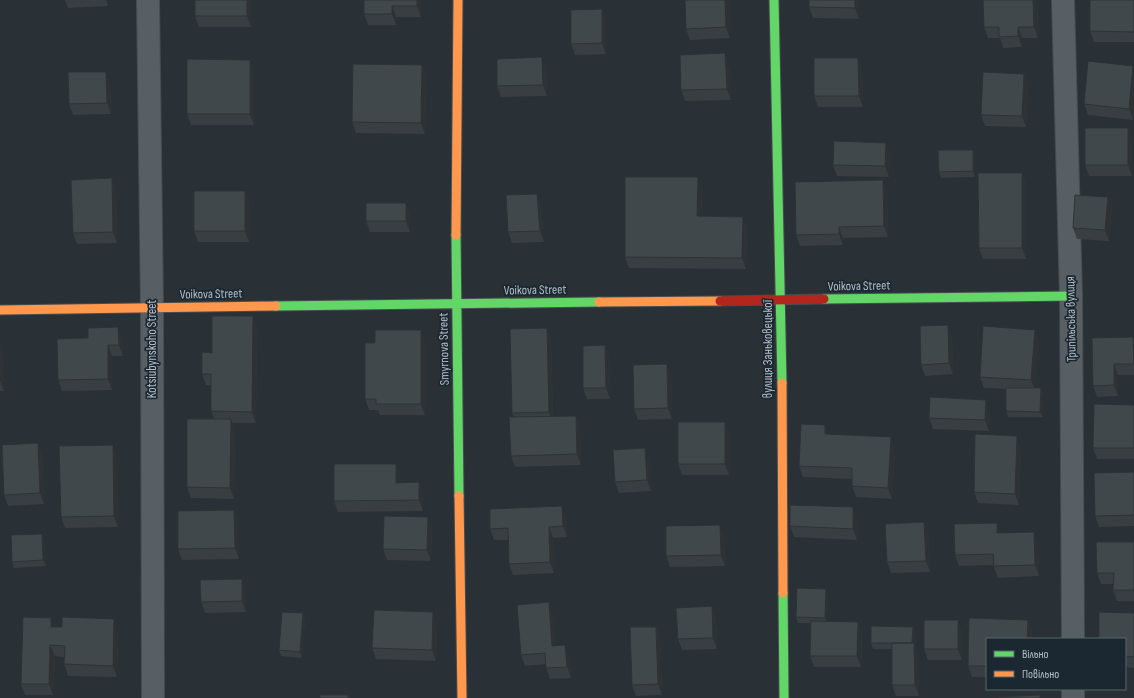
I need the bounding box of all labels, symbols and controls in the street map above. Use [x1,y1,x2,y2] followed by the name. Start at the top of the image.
[1062,276,1080,362] street label: Трипільська вулиця
[828,277,890,295] street label: Voikova Street
[504,281,566,299] street label: Voikova Street
[180,285,242,303] street label: Voikova Street
[760,299,776,398] street label: вулиця Заньковецької
[144,300,160,398] street label: Kotsiubynskoho Street
[435,312,453,386] street label: Smyrnova Street
[986,638,1126,690] legend
[1022,647,1048,662] text: Вільно
[1022,667,1059,682] text: Повільно

